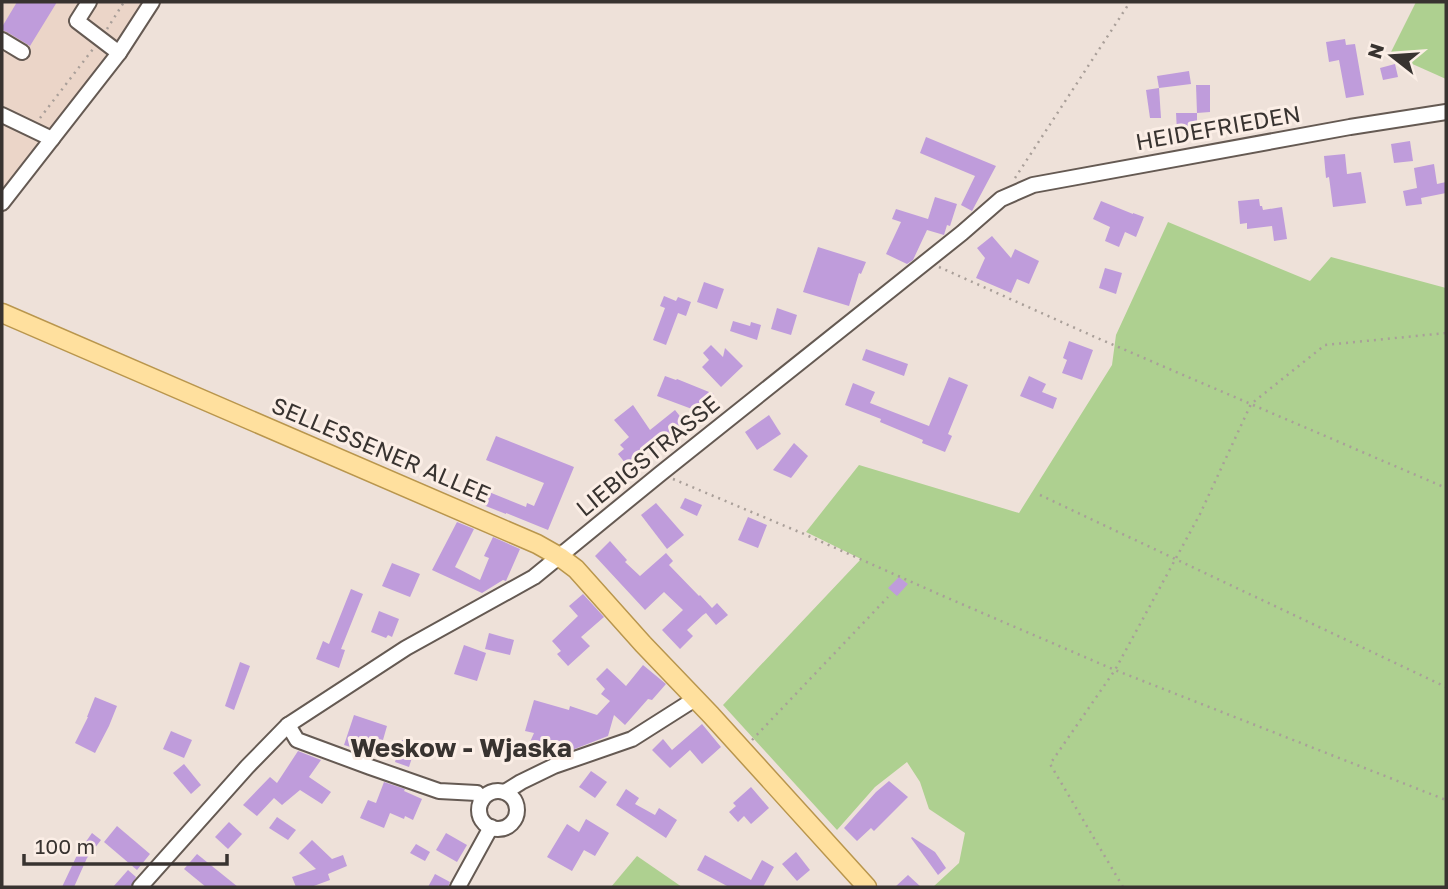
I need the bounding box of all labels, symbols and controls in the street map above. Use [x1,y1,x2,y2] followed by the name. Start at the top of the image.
[1357,21,1427,91] north arrow
[1362,41,1388,61] text: N
[1133,99,1303,155] street label: HEIDEFRIEDEN
[570,389,725,522] street label: LIEBIGSTRASSE
[268,390,495,508] street label: SELLESSENER ALLEE
[350,732,572,763] district label: Weskow - Wjaska
[24,822,228,866] scale bar
[35,833,95,859] text: 100 m

